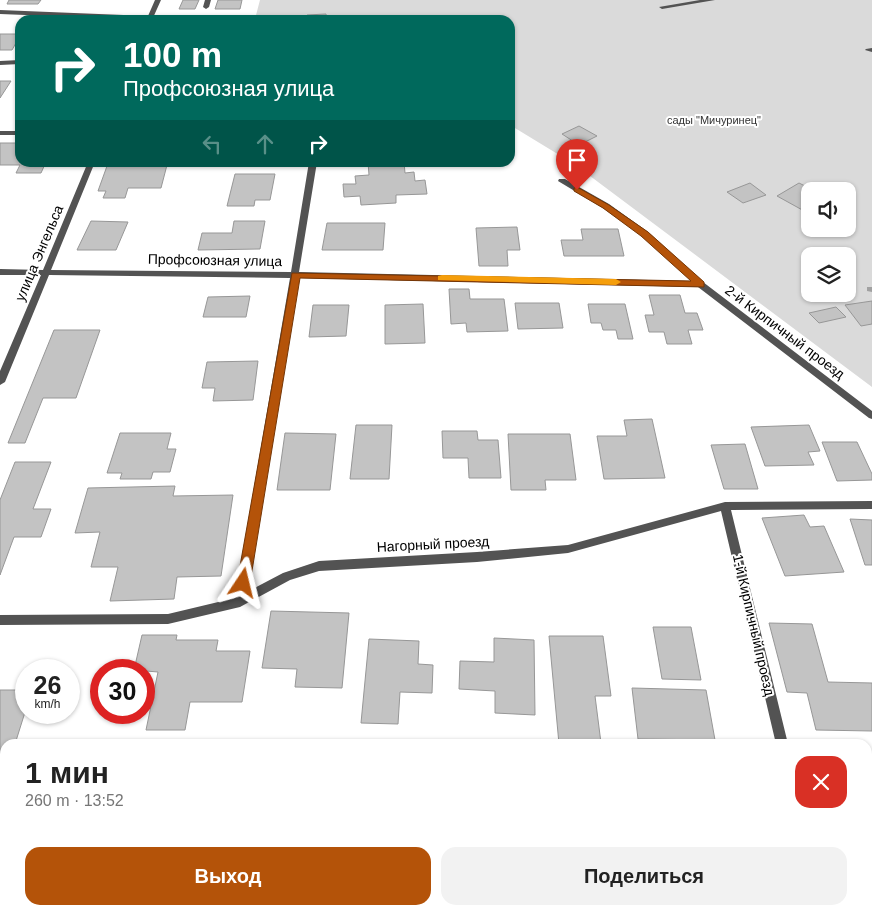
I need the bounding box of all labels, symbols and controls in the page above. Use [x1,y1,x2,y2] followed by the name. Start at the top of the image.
[40,35,105,100] icon: right
[123,35,222,74] text: 100 m
[123,76,334,101] text: Профсоюзная улица
[667,114,761,126] park label: сады "Мичуринец"
[198,130,226,158] icon: left
[251,130,279,158] icon: ahead
[304,130,332,158] icon: right
[556,139,598,190] pin
[563,146,591,174] icon: arrive
[801,182,856,302] map controls
[801,182,856,237] button: sound
[12,202,66,303] street label: улица Энгельса
[801,247,856,302] button: layers
[148,251,283,269] street label: Профсоюзная улица
[722,282,848,382] street label: 2-й Кирпичный проезд
[376,533,490,555] street label: Нагорный проезд
[730,553,778,697] street label: 1-й Кирпичный проезд
[216,556,268,608] position arrow
[90,659,155,724] speed limit sign: 30
[34,671,61,699] text: 26
[34,697,61,711] text: km/h
[25,756,109,789] text: 1 мин
[795,756,847,808] button: close
[25,792,124,809] text: 260 m · 13:52
[25,847,431,905] button: Выход
[441,847,847,905] button: Поделиться

